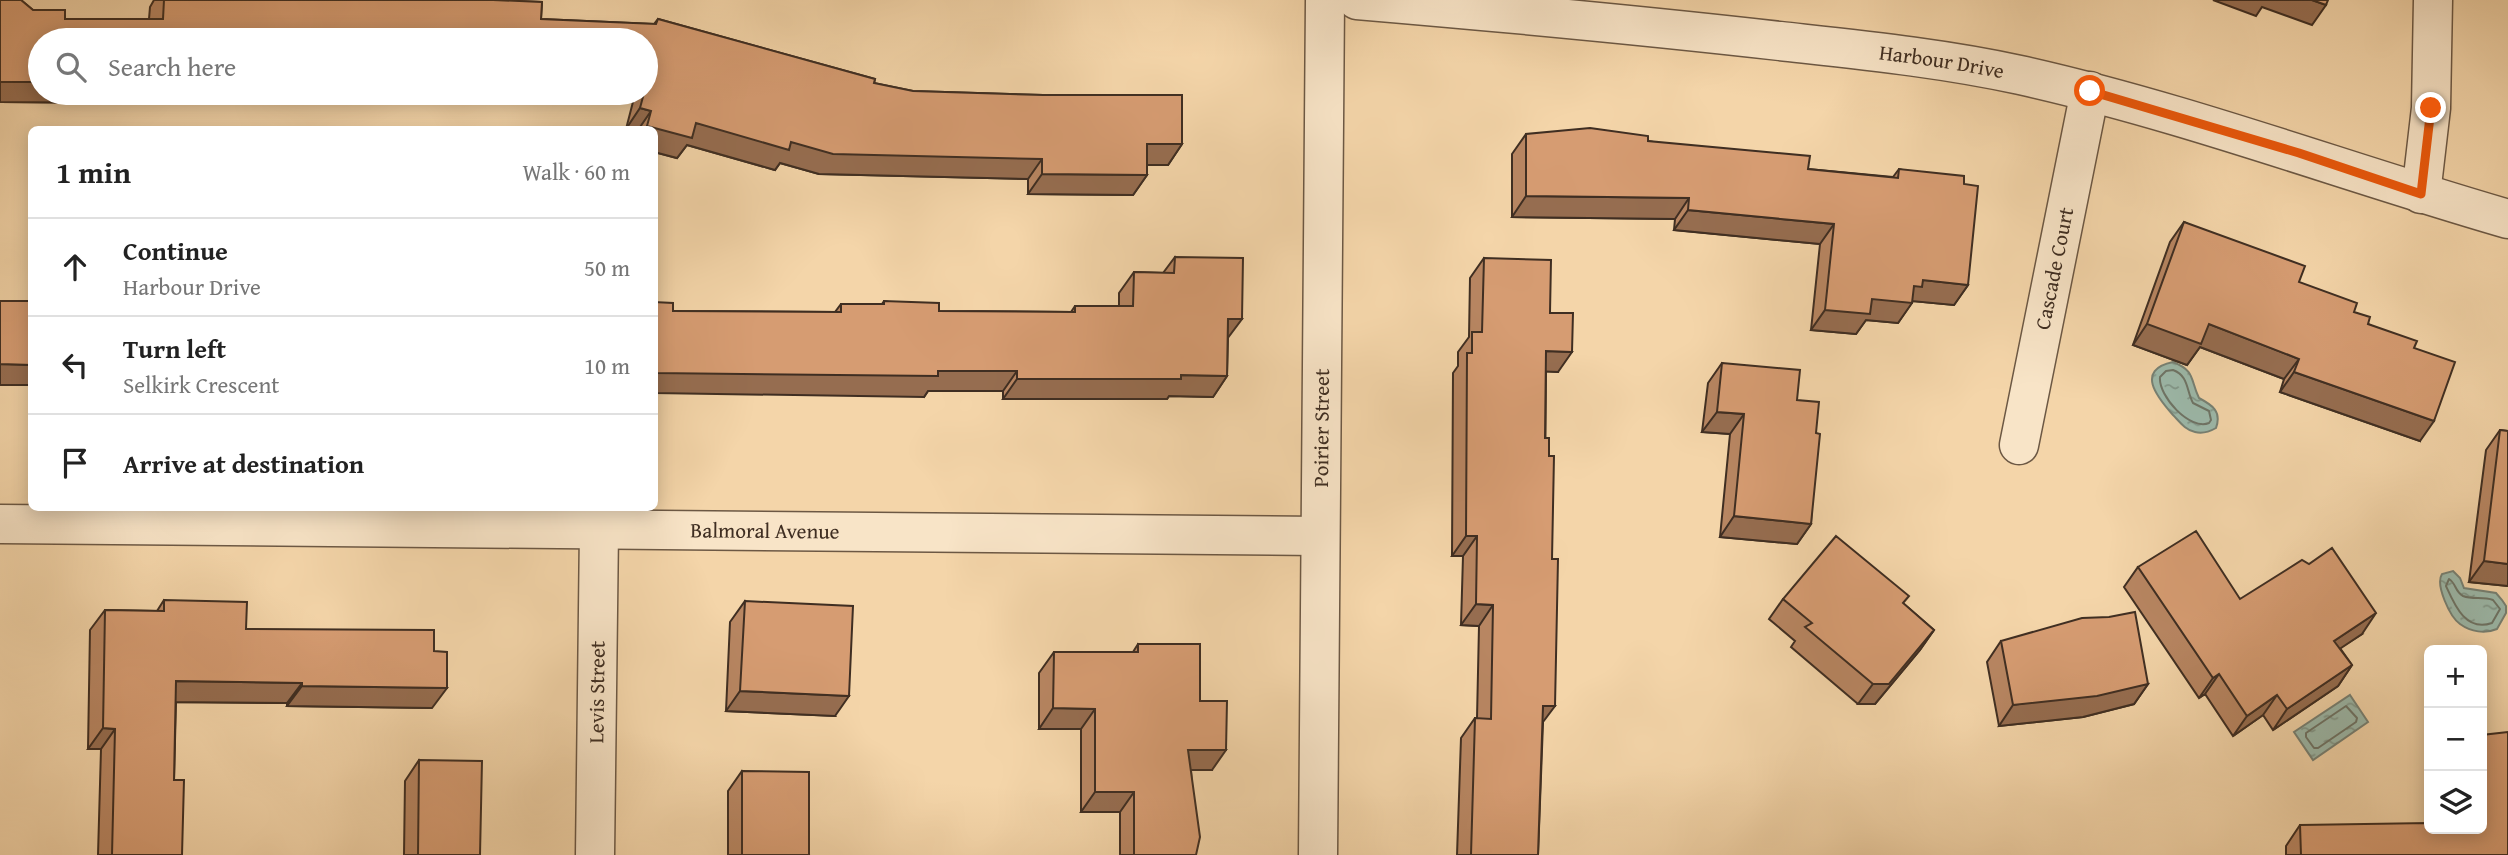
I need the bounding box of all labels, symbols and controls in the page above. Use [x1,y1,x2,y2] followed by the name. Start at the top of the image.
[28,28,658,105] search box
[1878,36,2007,86] street label: Harbour Drive
[108,47,236,86] text: Search here
[52,48,90,86] icon: search
[2074,75,2105,106] route start
[2415,92,2446,123] route end
[56,150,131,194] text: 1 min
[522,155,630,188] text: Walk · 60 m
[2026,204,2081,332] street label: Cascade Court
[123,231,228,270] text: Continue
[56,248,94,286] icon: ahead
[584,251,630,284] text: 50 m
[123,270,261,303] text: Harbour Drive
[123,329,226,368] text: Turn left
[56,346,94,384] icon: left
[584,349,630,382] text: 10 m
[123,368,279,401] text: Selkirk Crescent
[1305,368,1337,488] street label: Poirier Street
[56,444,94,482] icon: arrive
[123,444,364,483] text: Arrive at destination
[690,514,840,547] street label: Balmoral Avenue
[580,640,613,743] street label: Levis Street
[2424,645,2487,834] map controls
[2424,645,2487,708] button: +
[2424,708,2487,771] button: −
[2424,771,2487,834] button: layers

